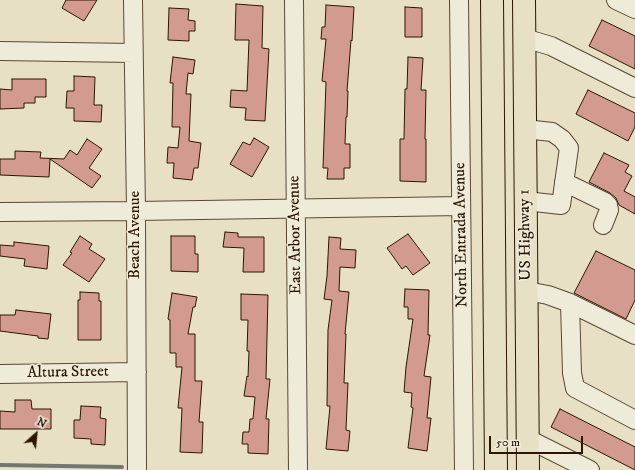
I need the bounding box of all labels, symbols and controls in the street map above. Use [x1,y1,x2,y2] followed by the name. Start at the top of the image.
[451,162,473,308] street label: North Entrada Avenue
[285,175,307,295] street label: East Arbor Avenue
[516,189,536,281] street label: US Highway 1
[126,191,146,279] street label: Beach Avenue
[27,363,109,383] street label: Altura Street
[16,414,56,454] north arrow
[34,415,49,432] text: N
[491,428,585,454] scale bar
[496,435,520,450] text: 50 m

